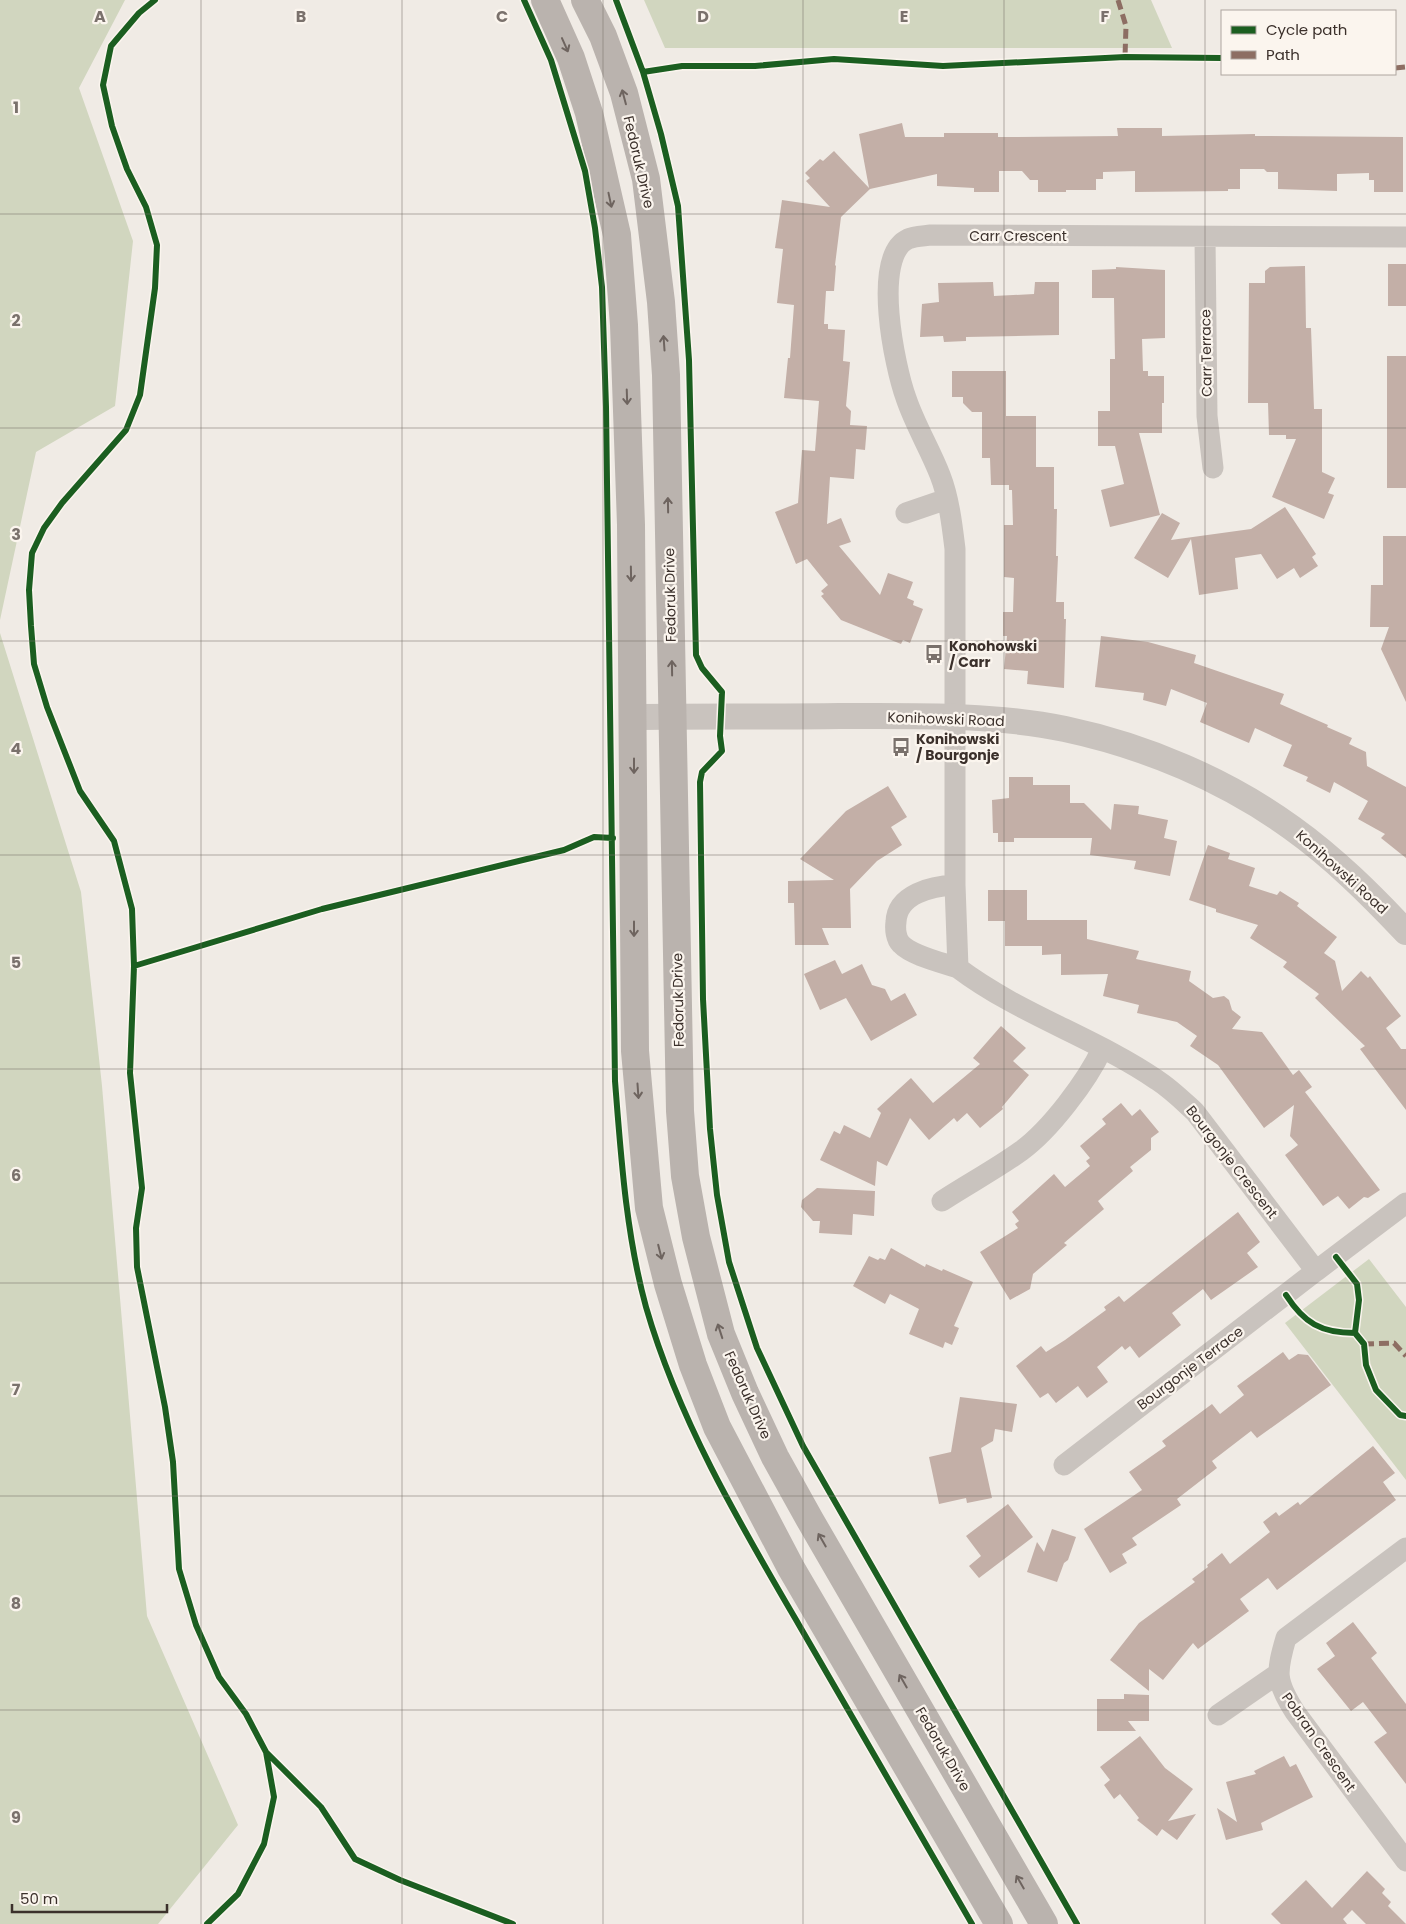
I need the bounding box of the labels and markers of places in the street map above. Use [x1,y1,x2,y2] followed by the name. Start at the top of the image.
[949,636,1037,672] place label: Konohowski / Carr
[923,643,945,665] bus stop icon: Konohowski / Carr
[916,729,1000,765] place label: Konihowski / Bourgonje
[890,736,912,758] bus stop icon: Konihowski / Bourgonje

